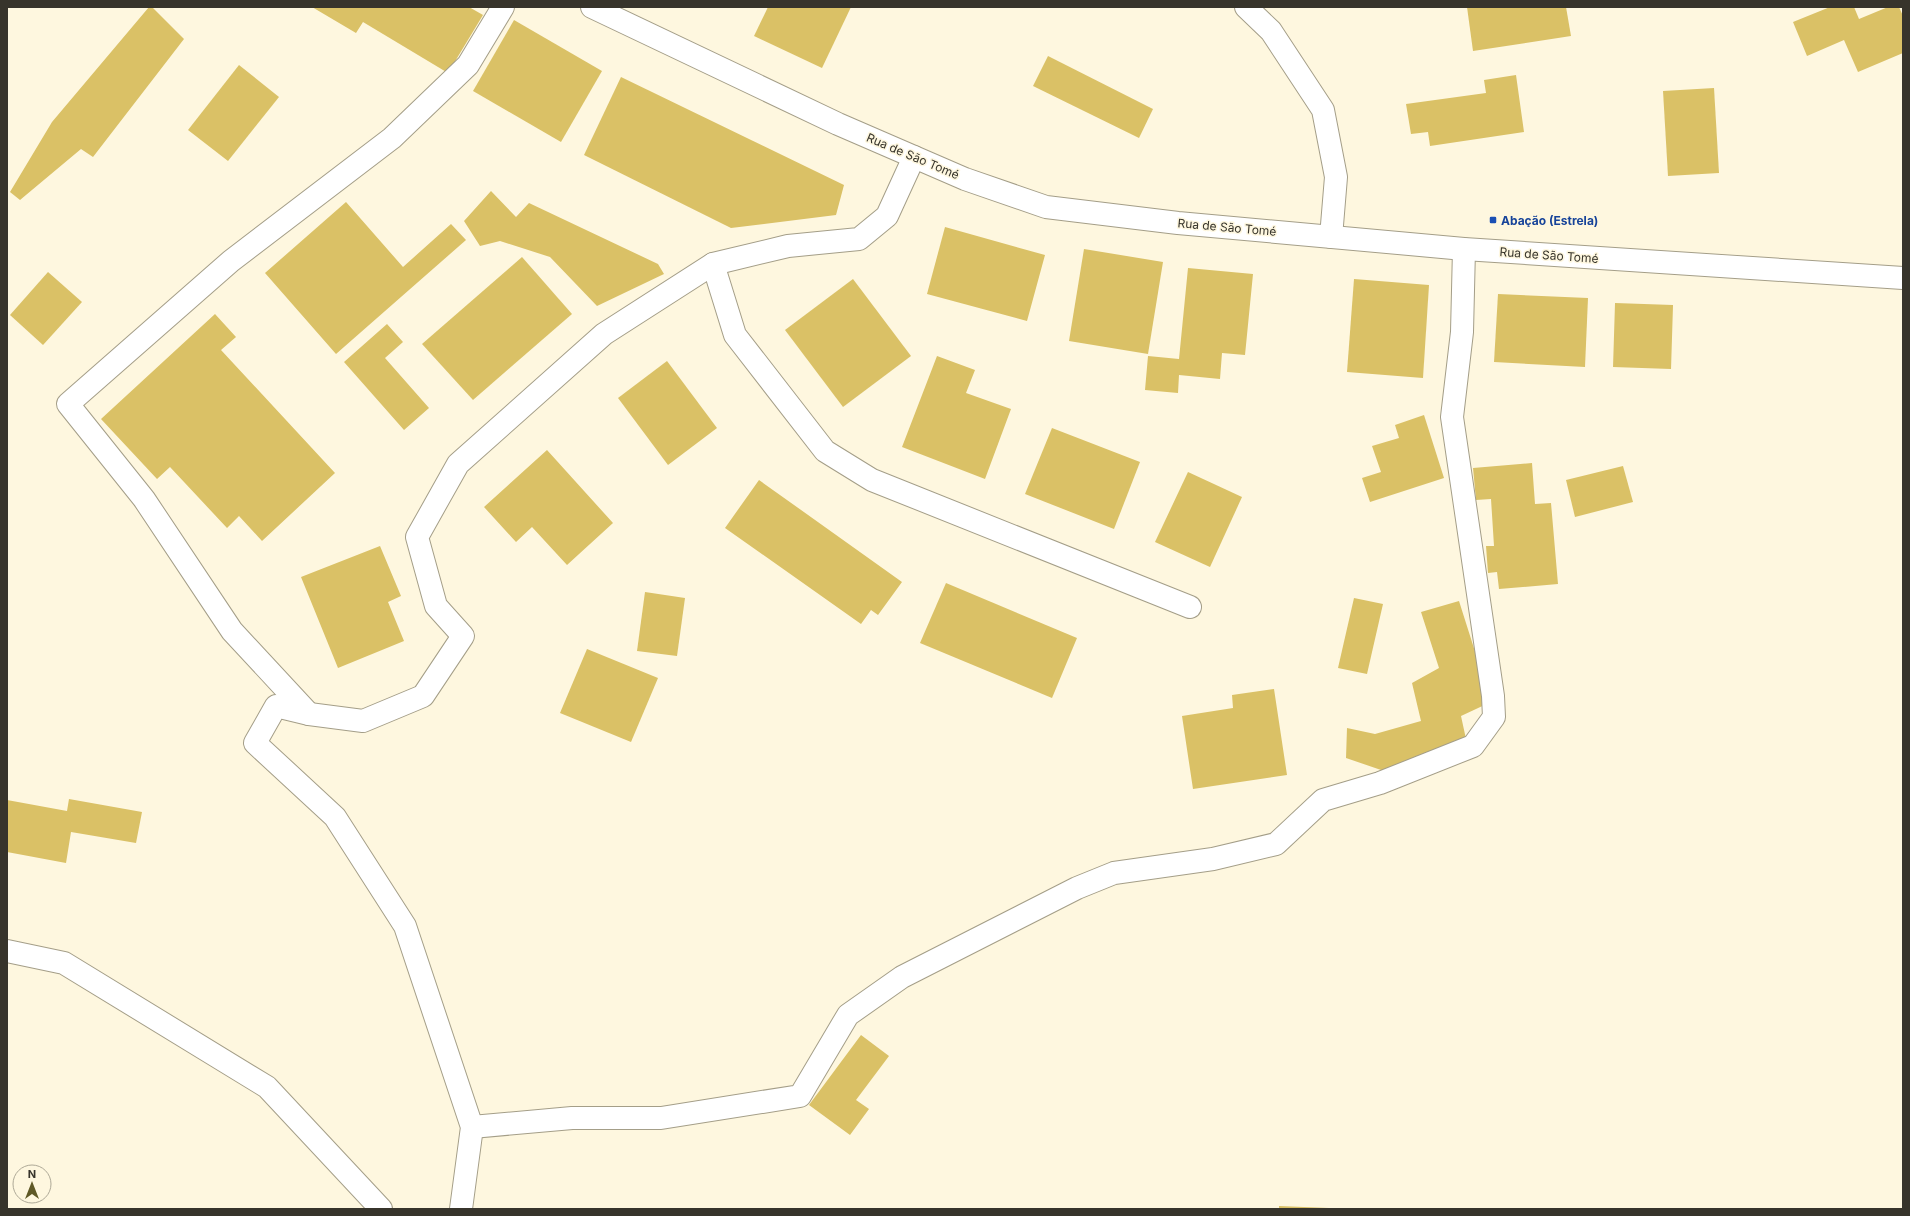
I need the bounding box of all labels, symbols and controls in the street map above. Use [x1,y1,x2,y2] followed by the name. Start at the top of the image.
[864,130,962,182] street label: Rua de São Tomé
[1501,213,1598,228] place label: Abação (Estrela)
[1177,215,1277,239] street label: Rua de São Tomé
[1488,215,1498,225] marker: Abação (Estrela)
[1499,244,1599,266] street label: Rua de São Tomé
[12,1164,52,1204] north arrow
[28,1167,36,1181] text: N

